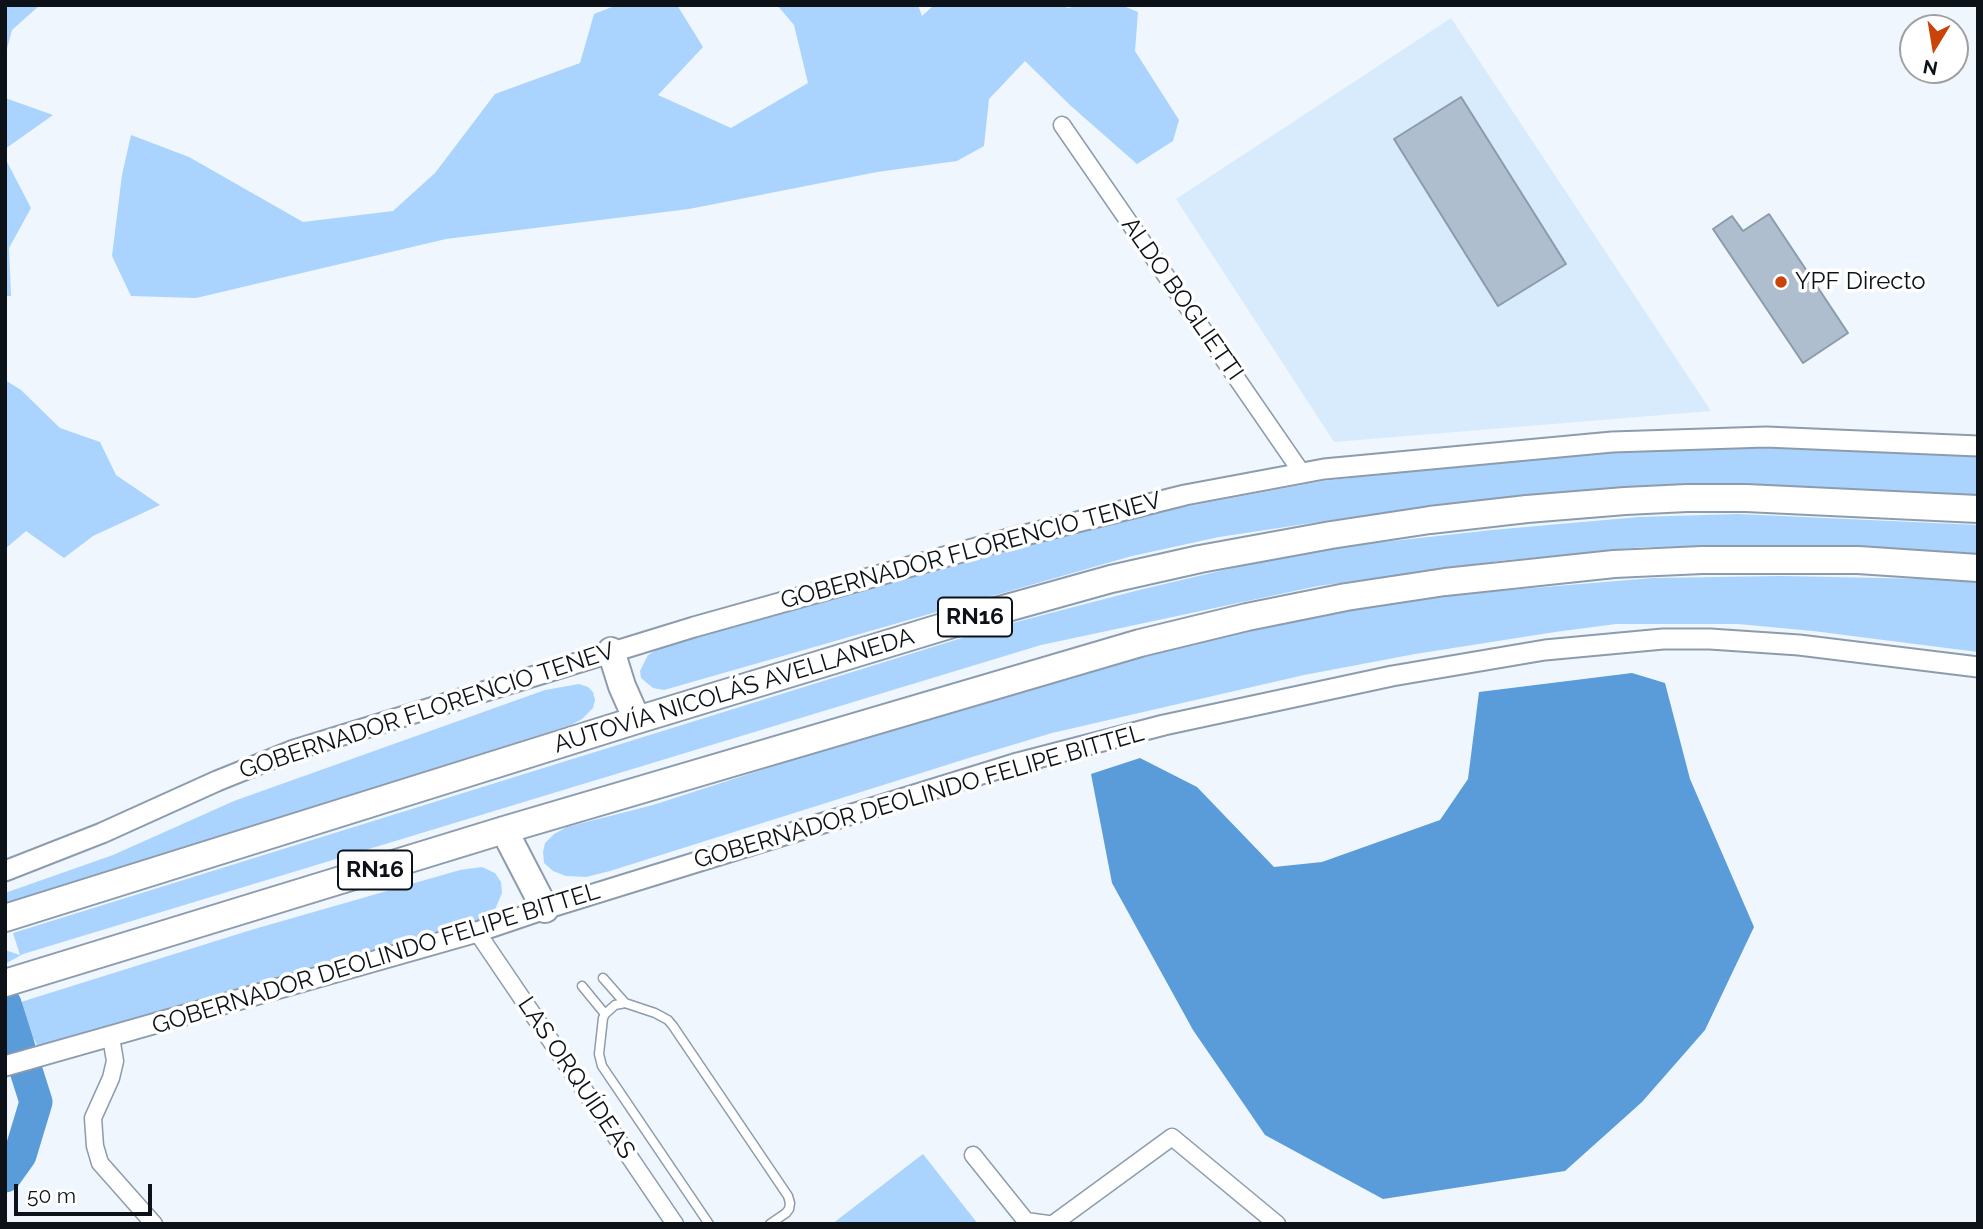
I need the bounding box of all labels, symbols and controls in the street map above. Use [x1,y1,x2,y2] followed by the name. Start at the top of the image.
[1899,14,1969,84] north arrow
[1921,55,1940,80] text: N
[1115,212,1249,386] street label: ALDO BOGLIETTI
[1795,268,1926,296] place label: YPF Directo
[1773,274,1789,290] marker: YPF Directo
[778,486,1164,616] street label: GOBERNADOR FLORENCIO TENEV
[938,597,1012,636] road number: RN16
[551,622,917,760] street label: AUTOVÍA NICOLÁS AVELLANEDA
[236,637,618,785] street label: GOBERNADOR FLORENCIO TENEV
[691,719,1147,875] street label: GOBERNADOR DEOLINDO FELIPE BITTEL
[338,850,412,890] road number: RN16
[149,877,603,1041] street label: GOBERNADOR DEOLINDO FELIPE BITTEL
[511,992,641,1164] street label: LAS ORQUÍDEAS
[18,1170,156,1214] scale bar
[27,1183,76,1208] text: 50 m

